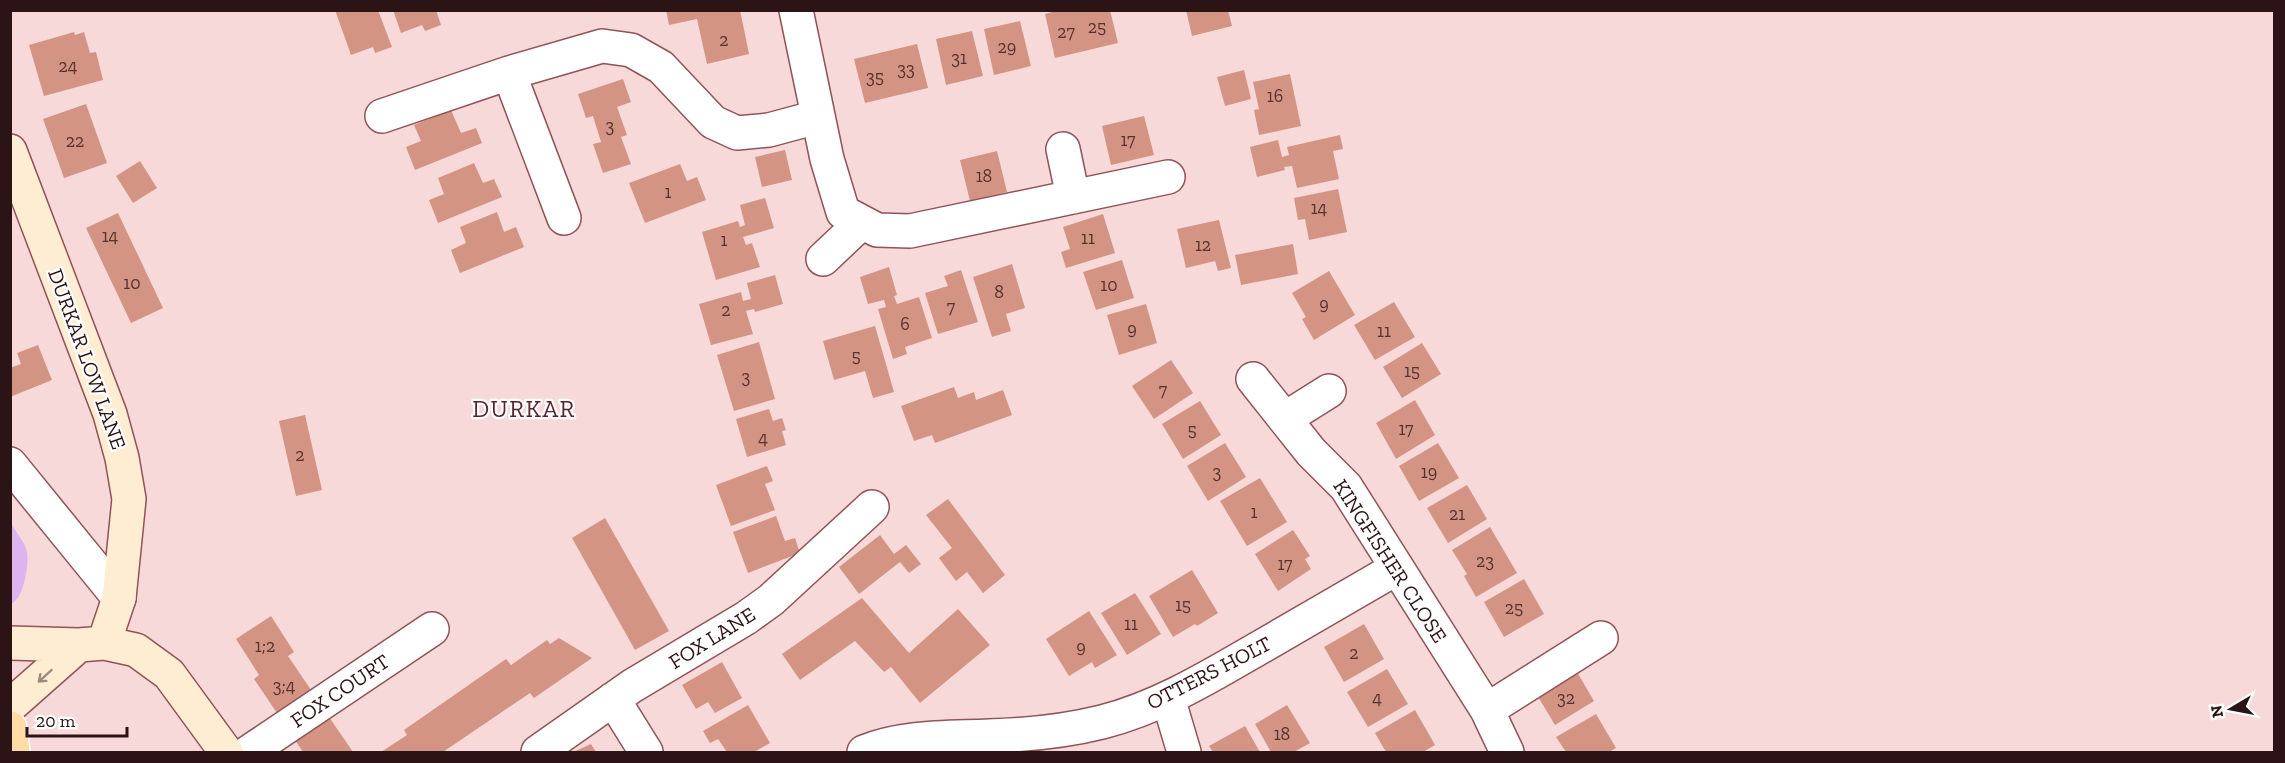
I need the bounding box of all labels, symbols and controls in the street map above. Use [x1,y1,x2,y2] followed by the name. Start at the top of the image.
[1088,16,1106,38] house number: 25
[1057,21,1075,43] house number: 27
[719,29,729,51] house number: 2
[998,36,1016,58] house number: 29
[951,47,967,69] house number: 31
[59,55,78,77] house number: 24
[897,58,915,80] house number: 33
[866,66,884,88] house number: 35
[1267,85,1283,107] house number: 16
[606,115,615,137] house number: 3
[1120,129,1136,151] house number: 17
[66,130,84,152] house number: 22
[976,165,992,187] house number: 18
[665,181,672,203] house number: 1
[1311,197,1328,219] house number: 14
[102,225,119,247] house number: 14
[1081,227,1095,249] house number: 11
[721,229,728,251] house number: 1
[1195,234,1211,256] house number: 12
[43,265,132,453] street label: DURKAR LOW LANE
[123,272,141,294] house number: 10
[1100,274,1118,296] house number: 10
[994,281,1004,303] house number: 8
[1319,293,1329,315] house number: 9
[947,296,956,318] house number: 7
[721,299,731,321] house number: 2
[900,313,910,335] house number: 6
[1127,318,1137,340] house number: 9
[1377,320,1391,342] house number: 11
[851,345,861,367] house number: 5
[1404,360,1420,382] house number: 15
[742,366,751,388] house number: 3
[1159,379,1168,401] house number: 7
[472,394,576,423] district label: DURKAR
[1398,418,1414,440] house number: 17
[1187,419,1197,441] house number: 5
[758,427,768,449] house number: 4
[295,444,305,466] house number: 2
[1213,461,1222,483] house number: 3
[1421,461,1437,483] house number: 19
[1328,474,1452,647] street label: KINGFISHER CLOSE
[1251,501,1258,523] house number: 1
[1449,503,1465,525] house number: 21
[1476,550,1494,572] house number: 23
[1277,553,1293,575] house number: 17
[1175,594,1191,616] house number: 15
[1505,597,1523,619] house number: 25
[664,601,760,674] street label: FOX LANE
[1124,613,1138,635] house number: 11
[1142,630,1275,715] street label: OTTERS HOLT
[255,635,275,657] house number: 1;2
[1076,636,1086,658] house number: 9
[1349,642,1359,664] house number: 2
[286,648,394,733] street label: FOX COURT
[38,669,53,683] one-way arrow
[273,675,296,697] house number: 3;4
[2201,679,2261,739] north arrow
[1372,687,1382,709] house number: 4
[1557,687,1575,709] house number: 32
[27,700,128,738] scale bar
[2206,704,2227,719] text: N
[36,710,76,732] text: 20 m
[1274,723,1290,745] house number: 18

